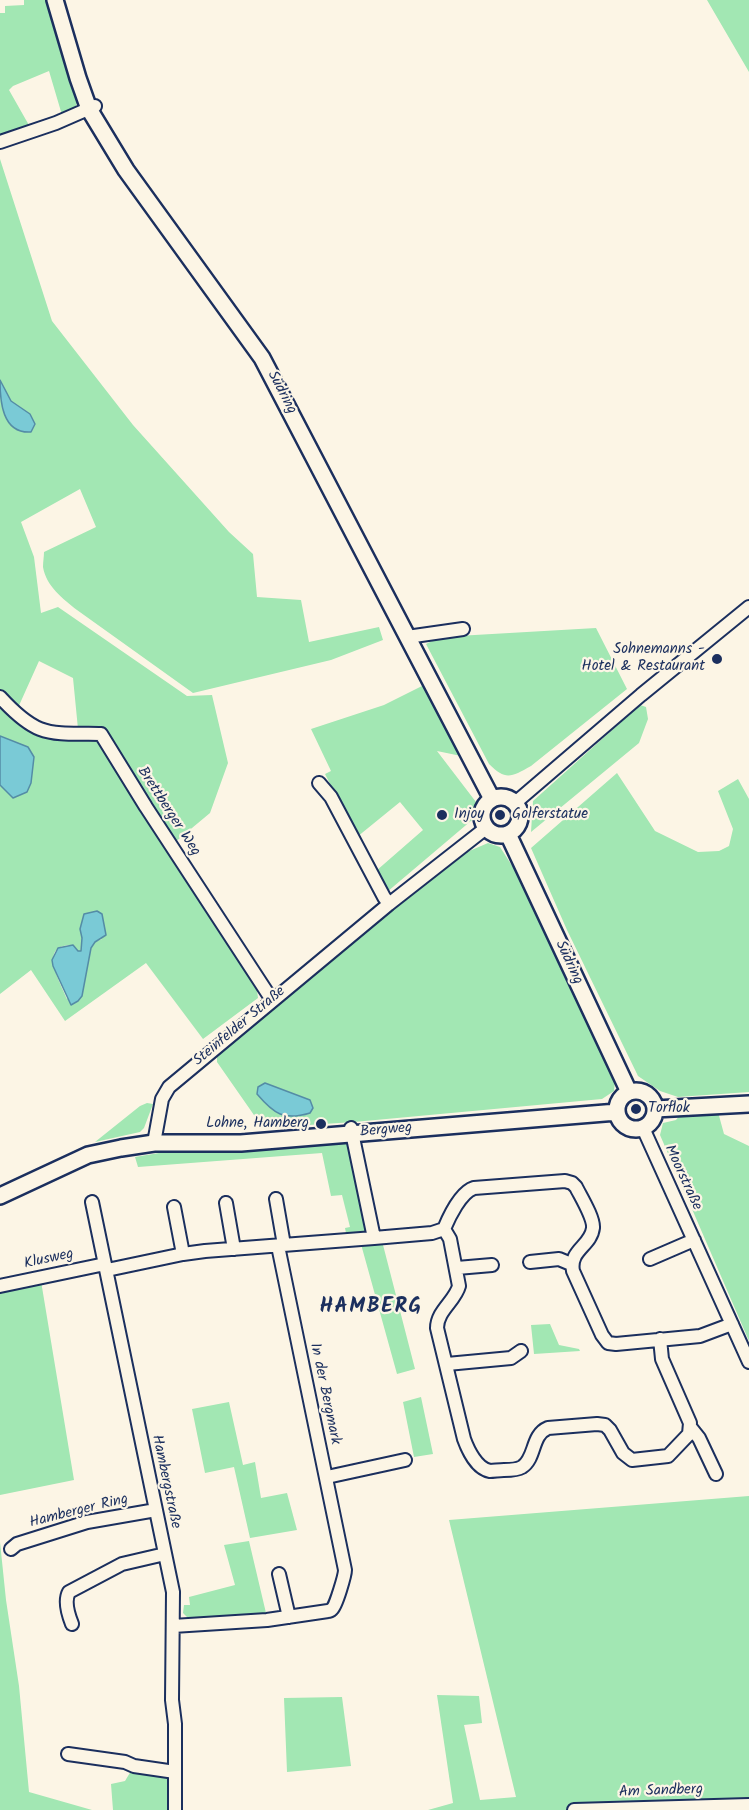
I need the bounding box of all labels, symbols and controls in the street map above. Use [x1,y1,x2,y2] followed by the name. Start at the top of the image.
[262,368,300,418] street label: Südring
[582,641,705,676] place label: Sohnemanns - Hotel & Restaurant
[710,652,724,666] marker: Sohnemanns - Hotel & Restaurant
[132,764,204,860] street label: Brettberger Weg
[454,806,484,824] place label: Injoy
[512,806,588,824] place label: Golferstatue
[435,808,449,822] marker: Injoy
[493,808,507,822] marker: Golferstatue
[550,938,586,988] street label: Südring
[190,983,290,1071] street label: Steinfelder Straße
[648,1100,690,1118] place label: Torflok
[629,1102,643,1116] marker: Torflok
[206,1115,309,1133] place label: Lohne, Hamberg
[314,1117,328,1131] marker: Lohne, Hamberg
[359,1120,413,1142] street label: Bergweg
[659,1142,705,1214] street label: Moorstraße
[23,1246,75,1274] street label: Klusweg
[319,1295,423,1321] district label: HAMBERG
[304,1342,344,1446] street label: In der Bergmark
[146,1433,184,1531] street label: Hambergstraße
[28,1491,130,1533] street label: Hamberger Ring
[619,1782,703,1802] street label: Am Sandberg

